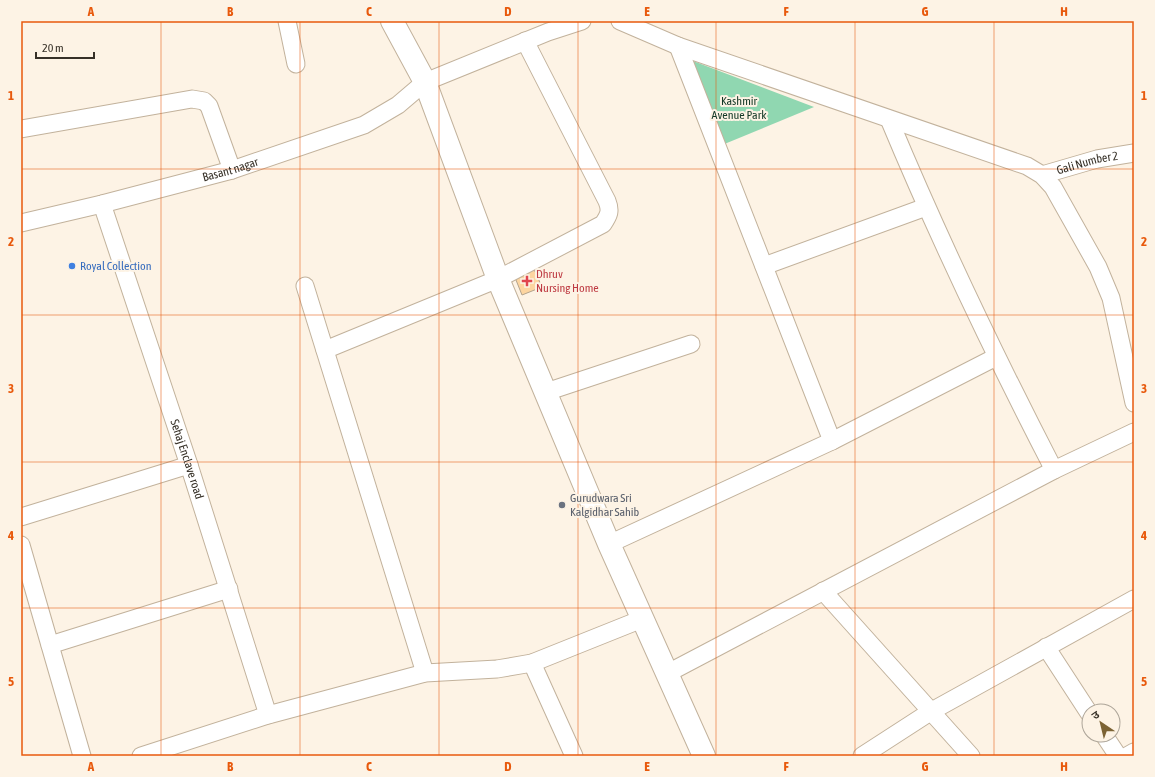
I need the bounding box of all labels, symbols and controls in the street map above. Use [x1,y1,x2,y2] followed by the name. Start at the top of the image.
[87,4,95,19] text: A
[227,4,234,19] text: B
[366,4,372,19] text: C
[504,4,512,19] text: D
[644,4,650,19] text: E
[783,4,789,19] text: F
[922,4,929,19] text: G
[1060,4,1068,19] text: H
[36,34,94,60] scale bar
[42,41,64,55] text: 20 m
[8,88,14,103] text: 1
[1141,88,1147,103] text: 1
[712,94,767,122] park label: Kashmir Avenue Park
[1055,149,1119,177] street label: Gali Number 2
[201,154,260,184] street label: Basant nagar
[8,234,14,249] text: 2
[1141,234,1147,249] text: 2
[80,259,152,273] place label: Royal Collection
[67,261,77,271] marker: Royal Collection
[536,267,599,295] place label: Dhruv Nursing Home
[521,275,533,287] marker: Dhruv Nursing Home
[8,381,14,396] text: 3
[1141,381,1147,396] text: 3
[167,418,206,501] street label: Sehaj Enclave road
[570,491,640,519] place label: Gurudwara Sri Kalgidhar Sahib
[557,500,567,510] marker: Gurudwara Sri Kalgidhar Sahib
[7,528,14,543] text: 4
[1140,528,1147,543] text: 4
[8,674,14,689] text: 5
[1141,674,1147,689] text: 5
[1081,703,1121,743] north arrow
[1089,708,1102,722] text: उ
[87,759,95,774] text: A
[227,759,234,774] text: B
[366,759,372,774] text: C
[504,759,512,774] text: D
[644,759,650,774] text: E
[783,759,789,774] text: F
[922,759,929,774] text: G
[1060,759,1068,774] text: H

